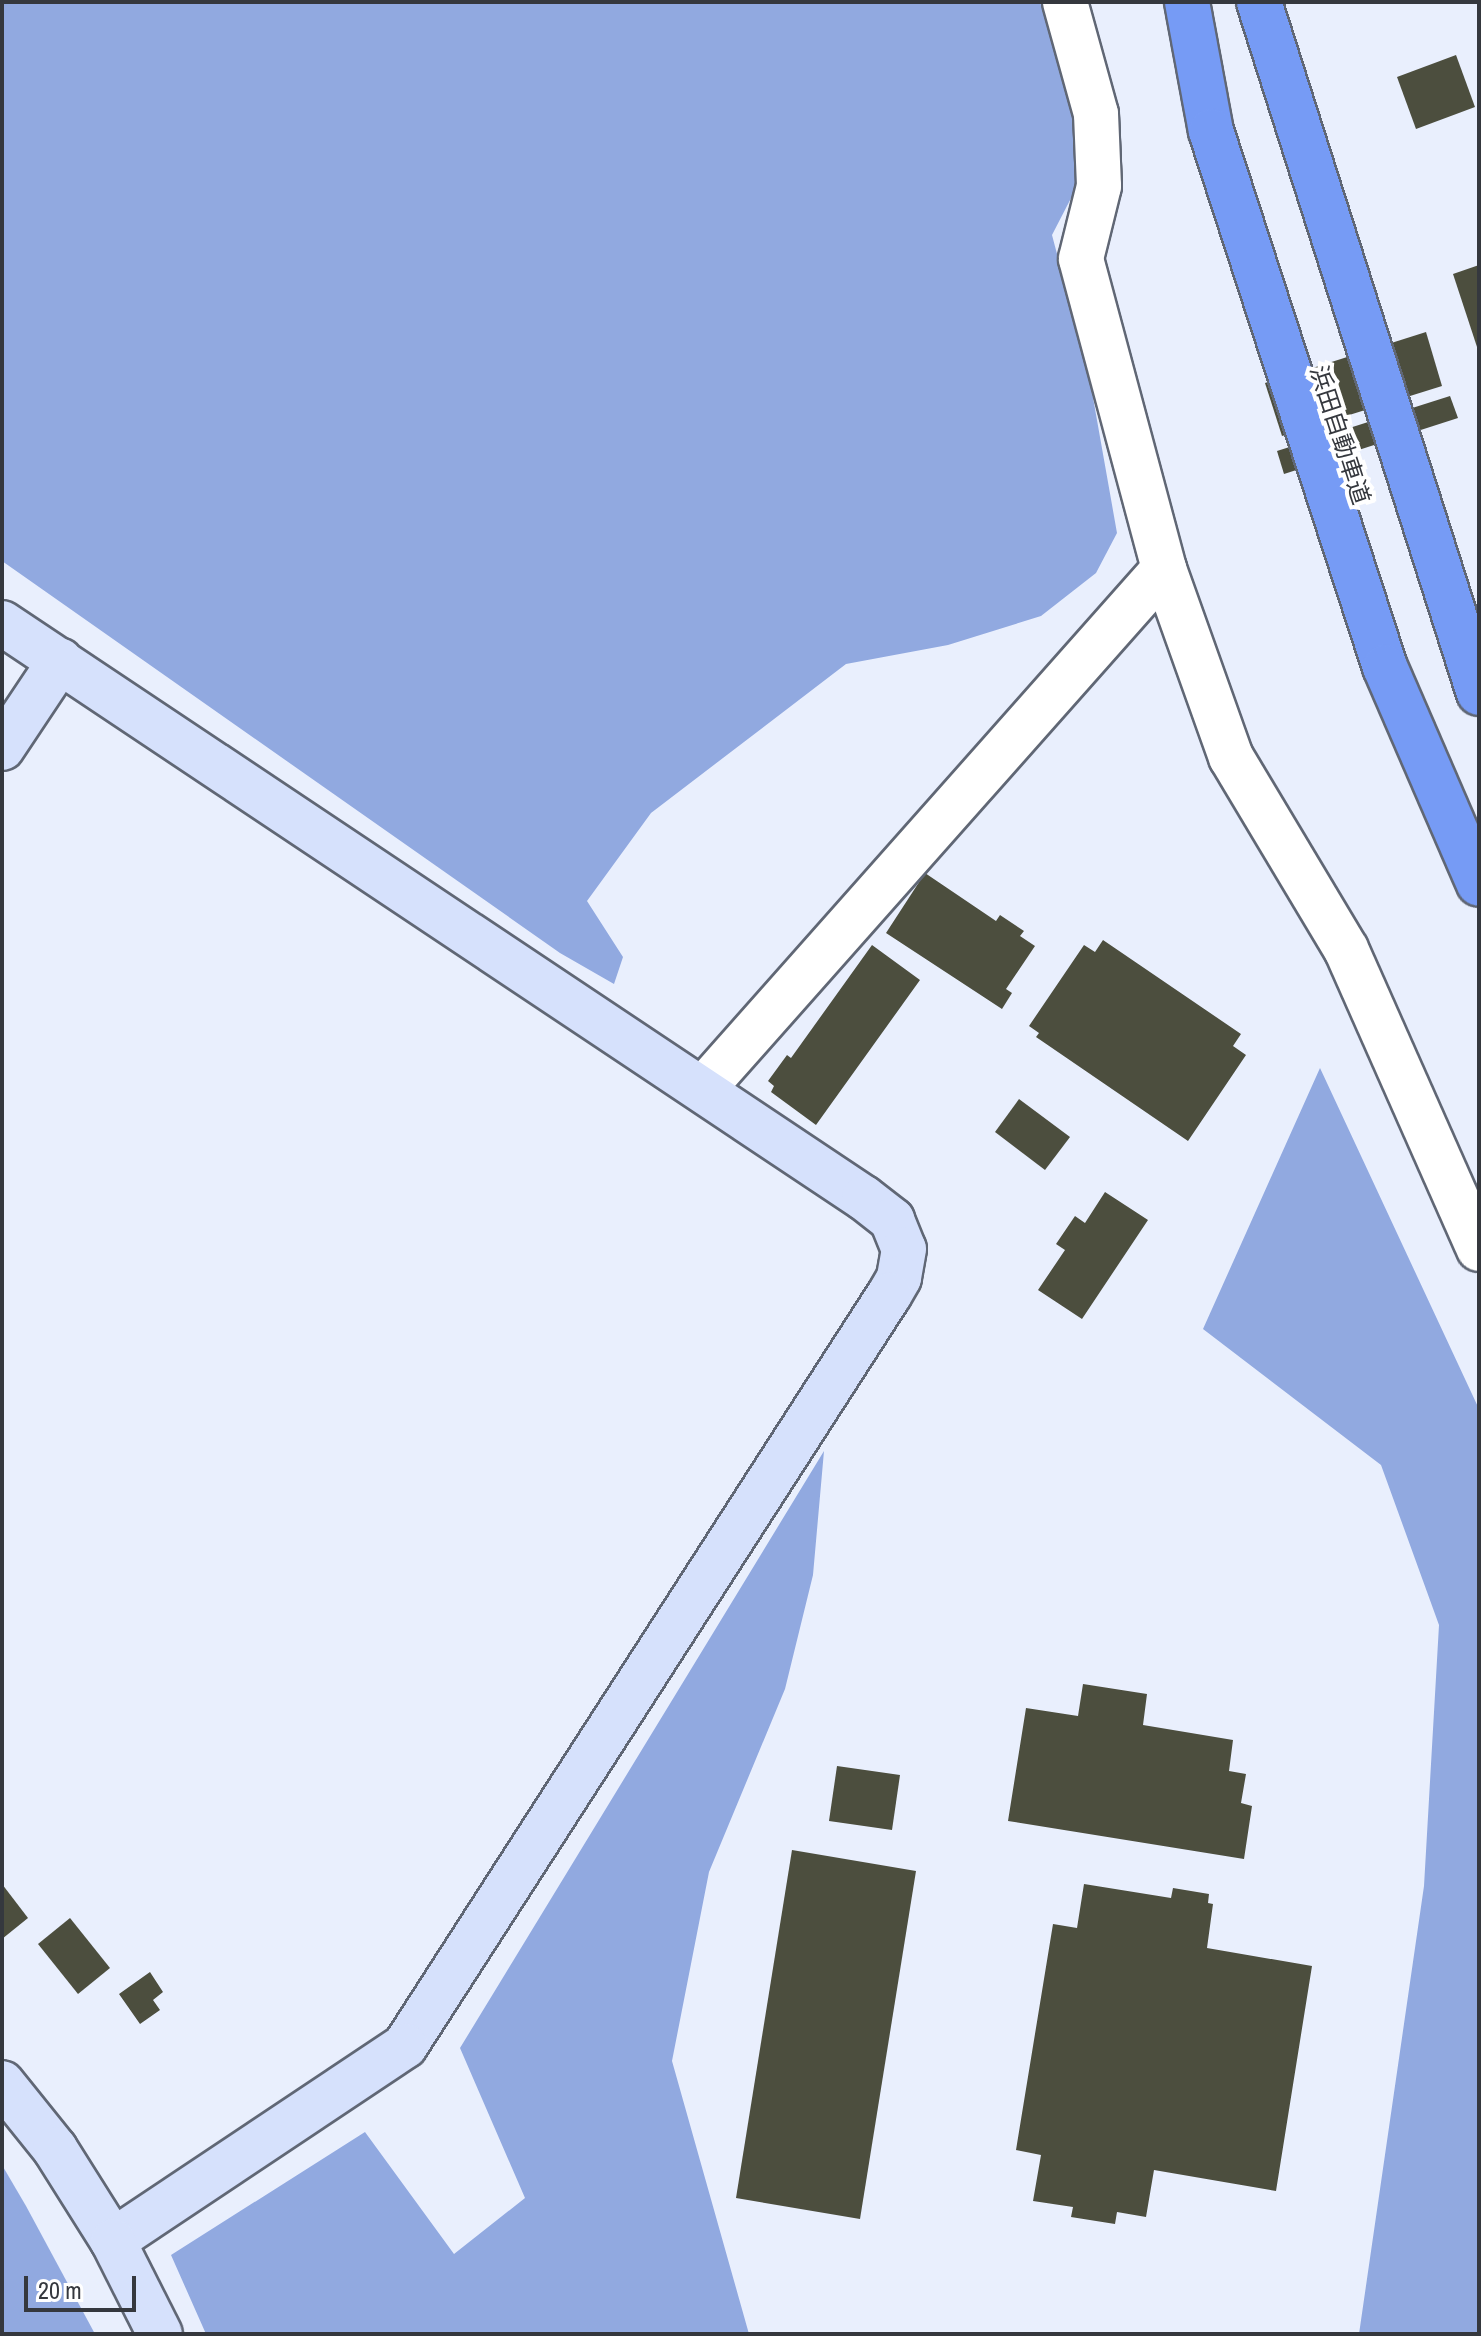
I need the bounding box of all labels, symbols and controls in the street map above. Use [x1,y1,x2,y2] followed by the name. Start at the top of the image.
[1304,362,1376,508] street label: 浜田自動車道
[28,2260,140,2310] scale bar
[38,2274,82,2306] text: 20 m

